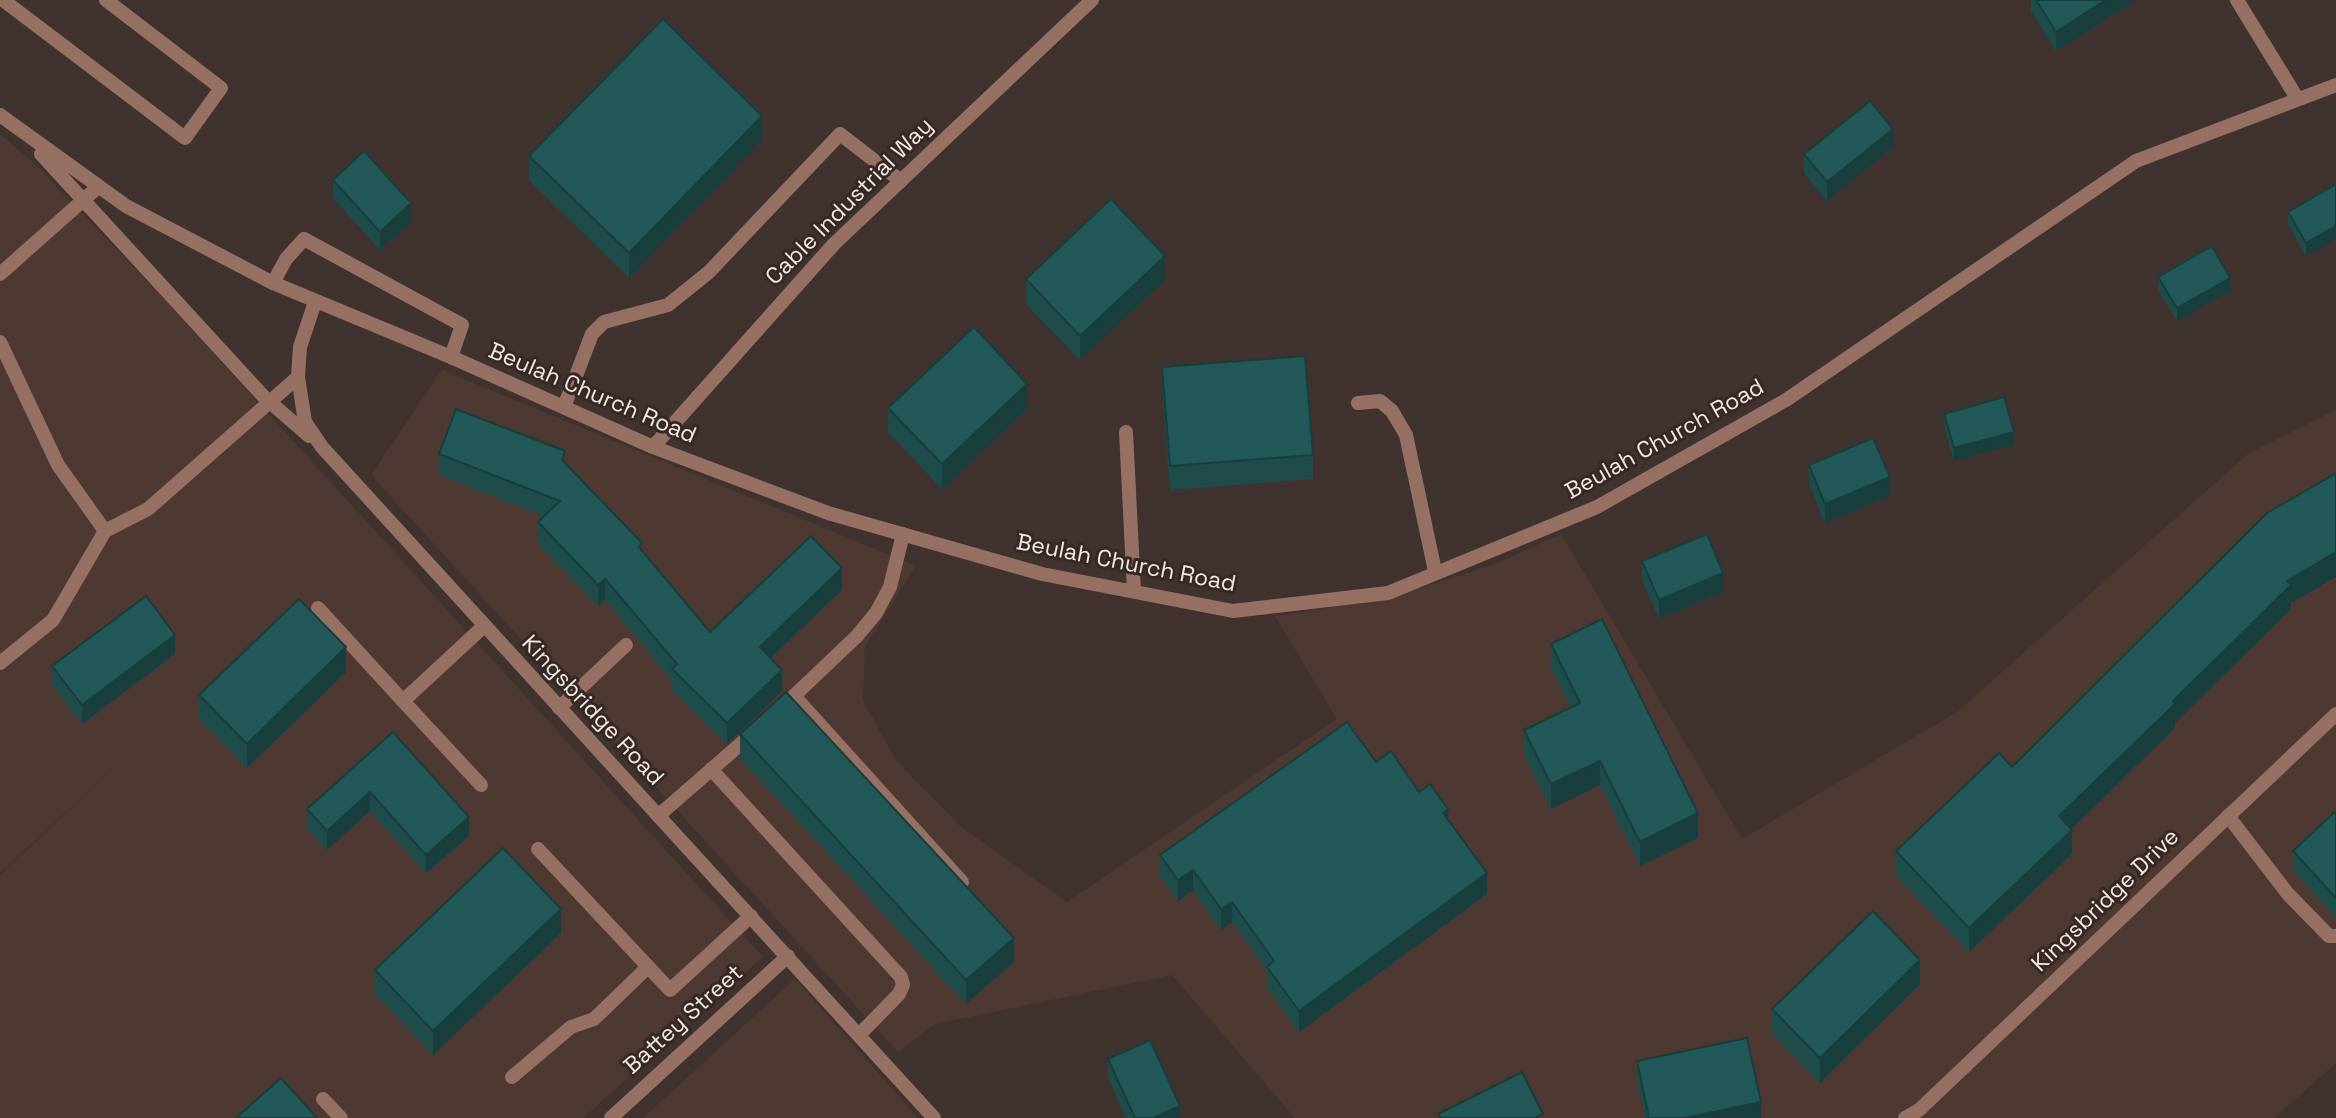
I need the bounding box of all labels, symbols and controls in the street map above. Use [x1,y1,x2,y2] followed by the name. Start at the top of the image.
[761,113,939,291] street label: Cable Industrial Way
[484,338,700,450] street label: Beulah Church Road
[1561,374,1769,506] street label: Beulah Church Road
[1014,529,1238,599] street label: Beulah Church Road
[515,630,669,792] street label: Kingsbridge Road
[2027,824,2185,978] street label: Kingsbridge Drive
[619,959,749,1081] street label: Battey Street

